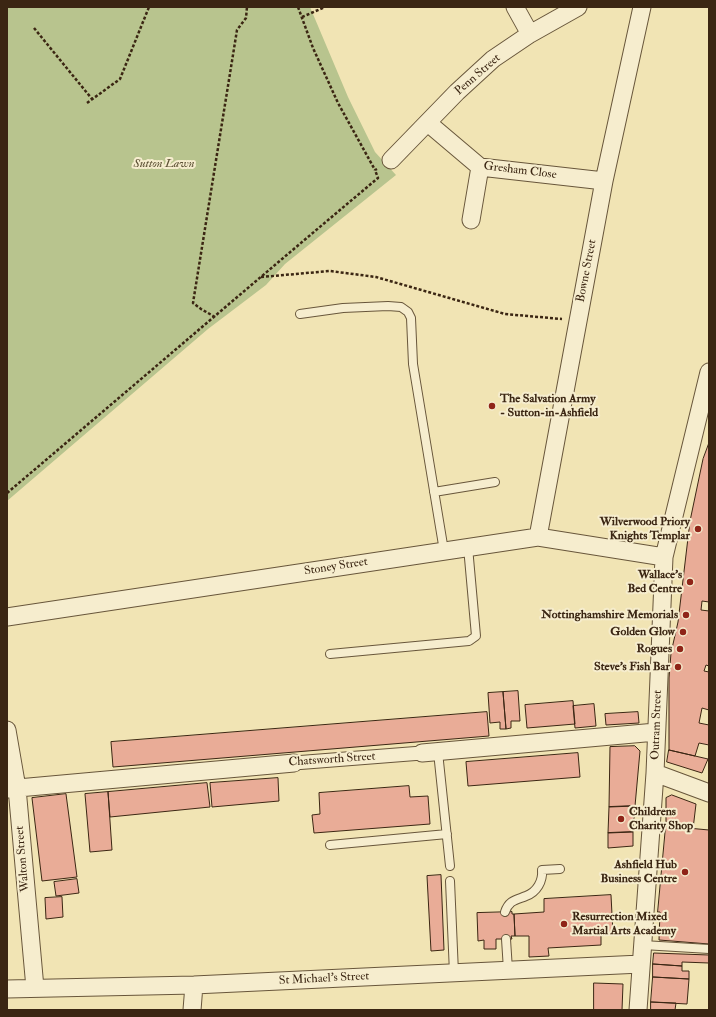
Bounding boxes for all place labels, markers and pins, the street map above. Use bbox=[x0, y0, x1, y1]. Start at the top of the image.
place label: The Salvation Army - Sutton-in-Ashfield bbox=[500, 392, 598, 420]
marker: The Salvation Army - Sutton-in-Ashfield bbox=[487, 401, 497, 411]
place label: Wilverwood Priory Knights Templar bbox=[600, 515, 690, 543]
marker: Wilverwood Priory Knights Templar bbox=[693, 524, 703, 534]
place label: Wallace's Bed Centre bbox=[627, 568, 682, 596]
marker: Wallace's Bed Centre bbox=[685, 577, 695, 587]
place label: Nottinghamshire Memorials bbox=[541, 608, 678, 622]
marker: Nottinghamshire Memorials bbox=[681, 610, 691, 620]
place label: Golden Glow bbox=[610, 625, 675, 639]
marker: Golden Glow bbox=[678, 627, 688, 637]
place label: Rogues bbox=[636, 642, 672, 656]
marker: Rogues bbox=[675, 644, 685, 654]
place label: Steve's Fish Bar bbox=[594, 660, 670, 674]
marker: Steve's Fish Bar bbox=[673, 662, 683, 672]
place label: Childrens Charity Shop bbox=[629, 805, 693, 833]
marker: Childrens Charity Shop bbox=[616, 814, 626, 824]
place label: Ashfield Hub Business Centre bbox=[600, 858, 677, 886]
marker: Ashfield Hub Business Centre bbox=[680, 867, 690, 877]
place label: Resurrection Mixed Martial Arts Academy bbox=[572, 910, 676, 938]
marker: Resurrection Mixed Martial Arts Academy bbox=[559, 919, 569, 929]

